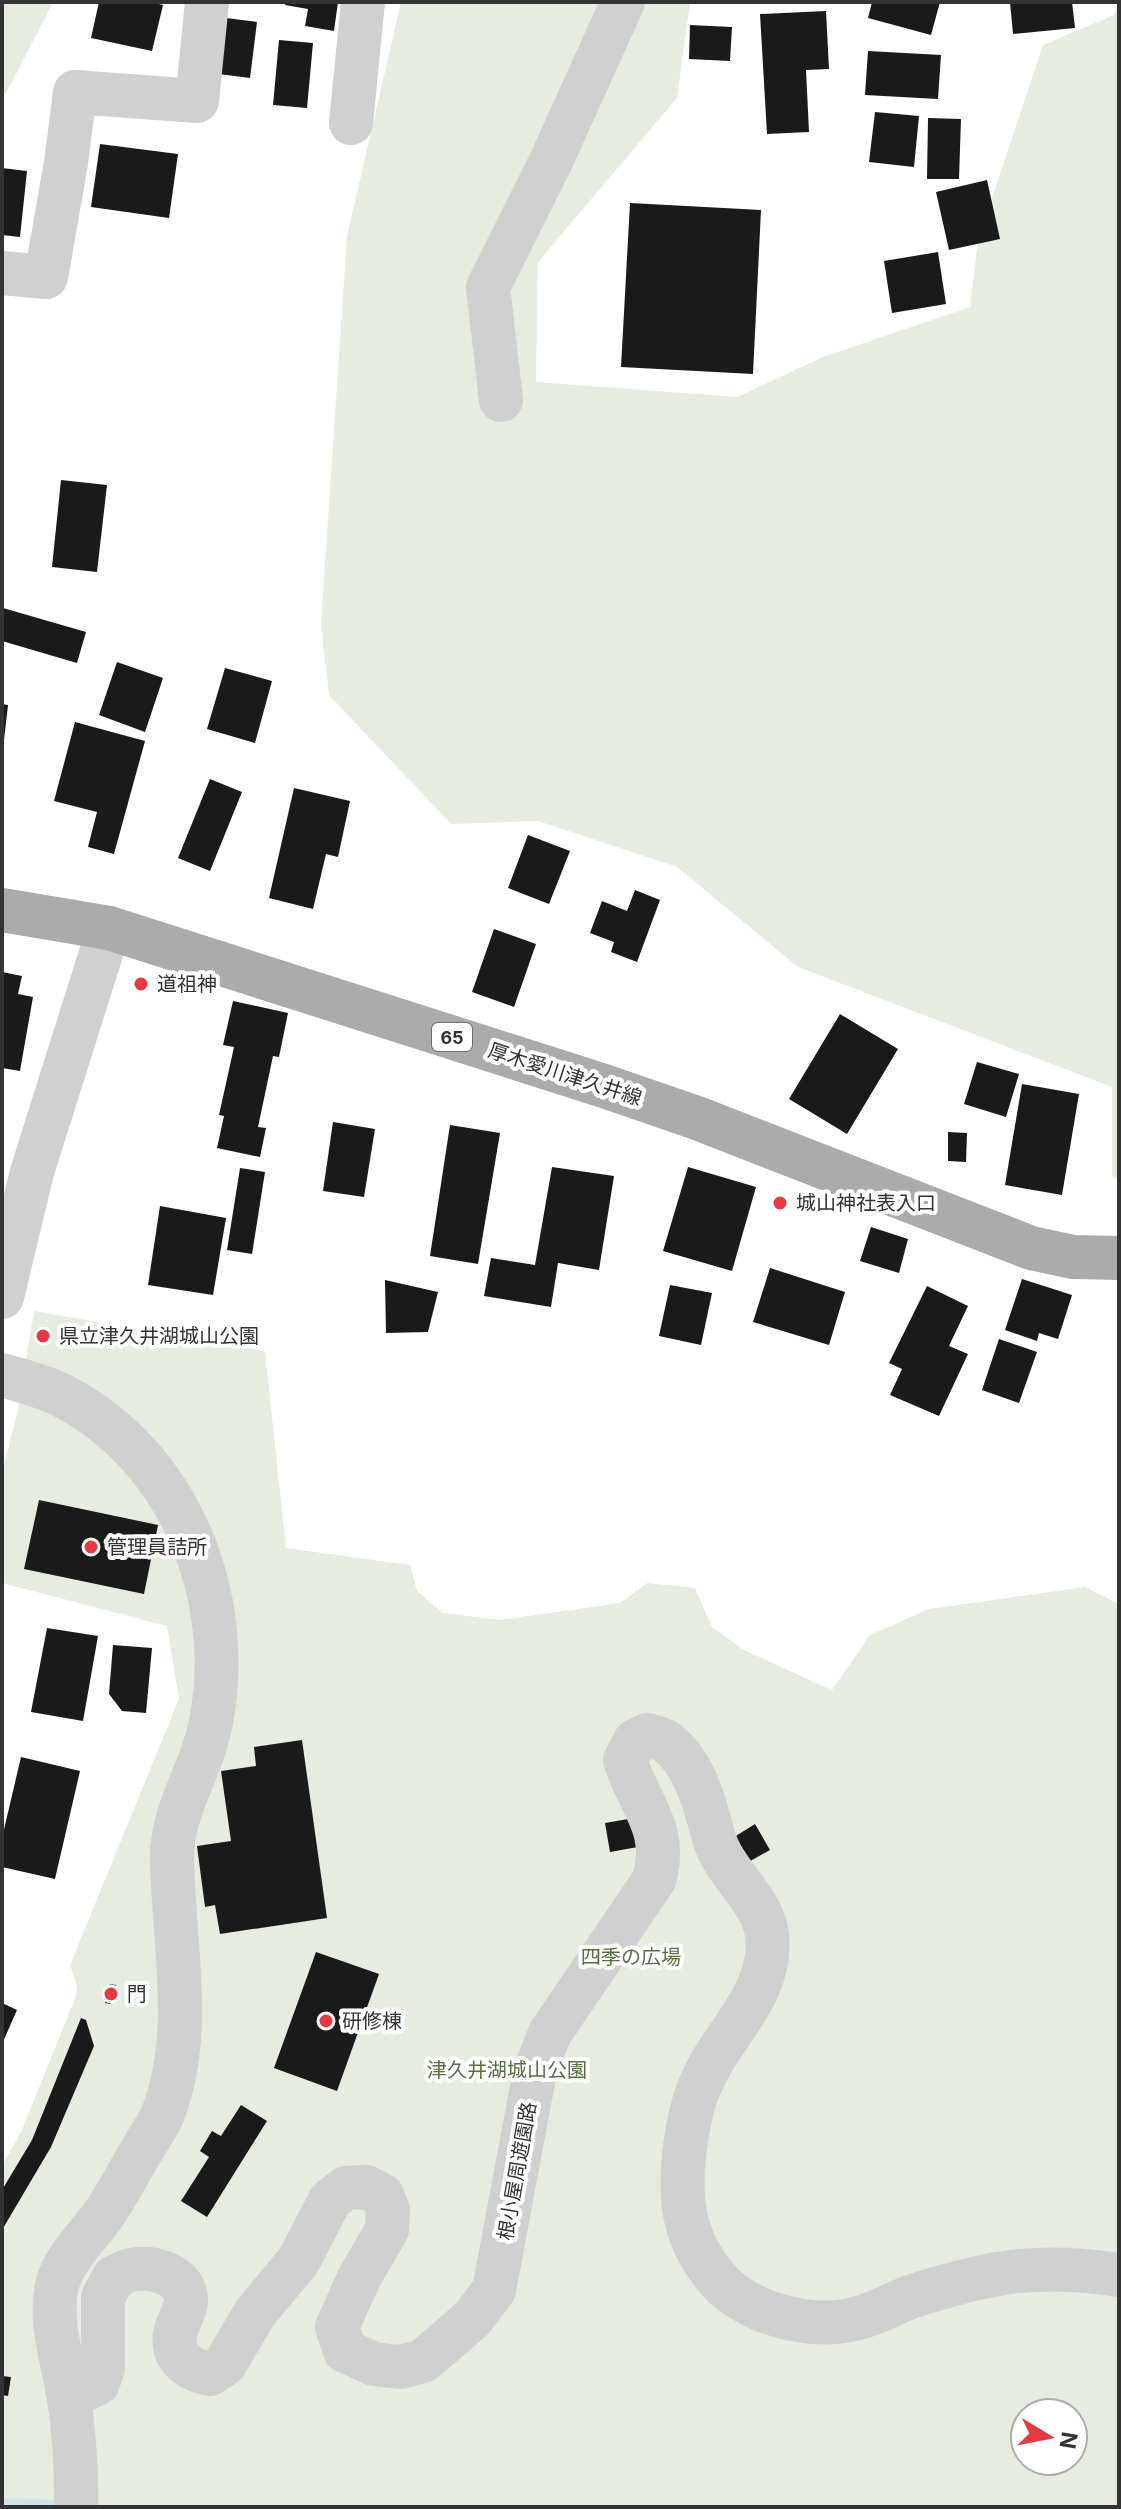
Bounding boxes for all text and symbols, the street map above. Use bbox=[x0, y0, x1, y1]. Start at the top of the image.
place label: 道祖神 bbox=[157, 972, 217, 996]
marker: 道祖神 bbox=[132, 975, 150, 993]
road number: 65 bbox=[432, 1023, 472, 1051]
street label: 厚木愛川津久井線 bbox=[485, 1038, 645, 1110]
place label: 城山神社表入口 bbox=[796, 1191, 936, 1215]
marker: 城山神社表入口 bbox=[771, 1194, 789, 1212]
place label: 県立津久井湖城山公園 bbox=[59, 1324, 259, 1348]
marker: 県立津久井湖城山公園 bbox=[34, 1327, 52, 1345]
place label: 管理員詰所 bbox=[107, 1535, 207, 1559]
marker: 管理員詰所 bbox=[82, 1538, 100, 1556]
park label: 四季の広場 bbox=[581, 1945, 681, 1969]
place label: 門 bbox=[127, 1982, 147, 2006]
marker: 門 bbox=[102, 1985, 120, 2003]
place label: 研修棟 bbox=[342, 2009, 402, 2033]
marker: 研修棟 bbox=[317, 2012, 335, 2030]
park label: 津久井湖城山公園 bbox=[427, 2058, 587, 2082]
street label: 根小屋周遊園路 bbox=[493, 2100, 541, 2242]
north arrow bbox=[1009, 2397, 1089, 2477]
text: N bbox=[1054, 2430, 1083, 2451]

